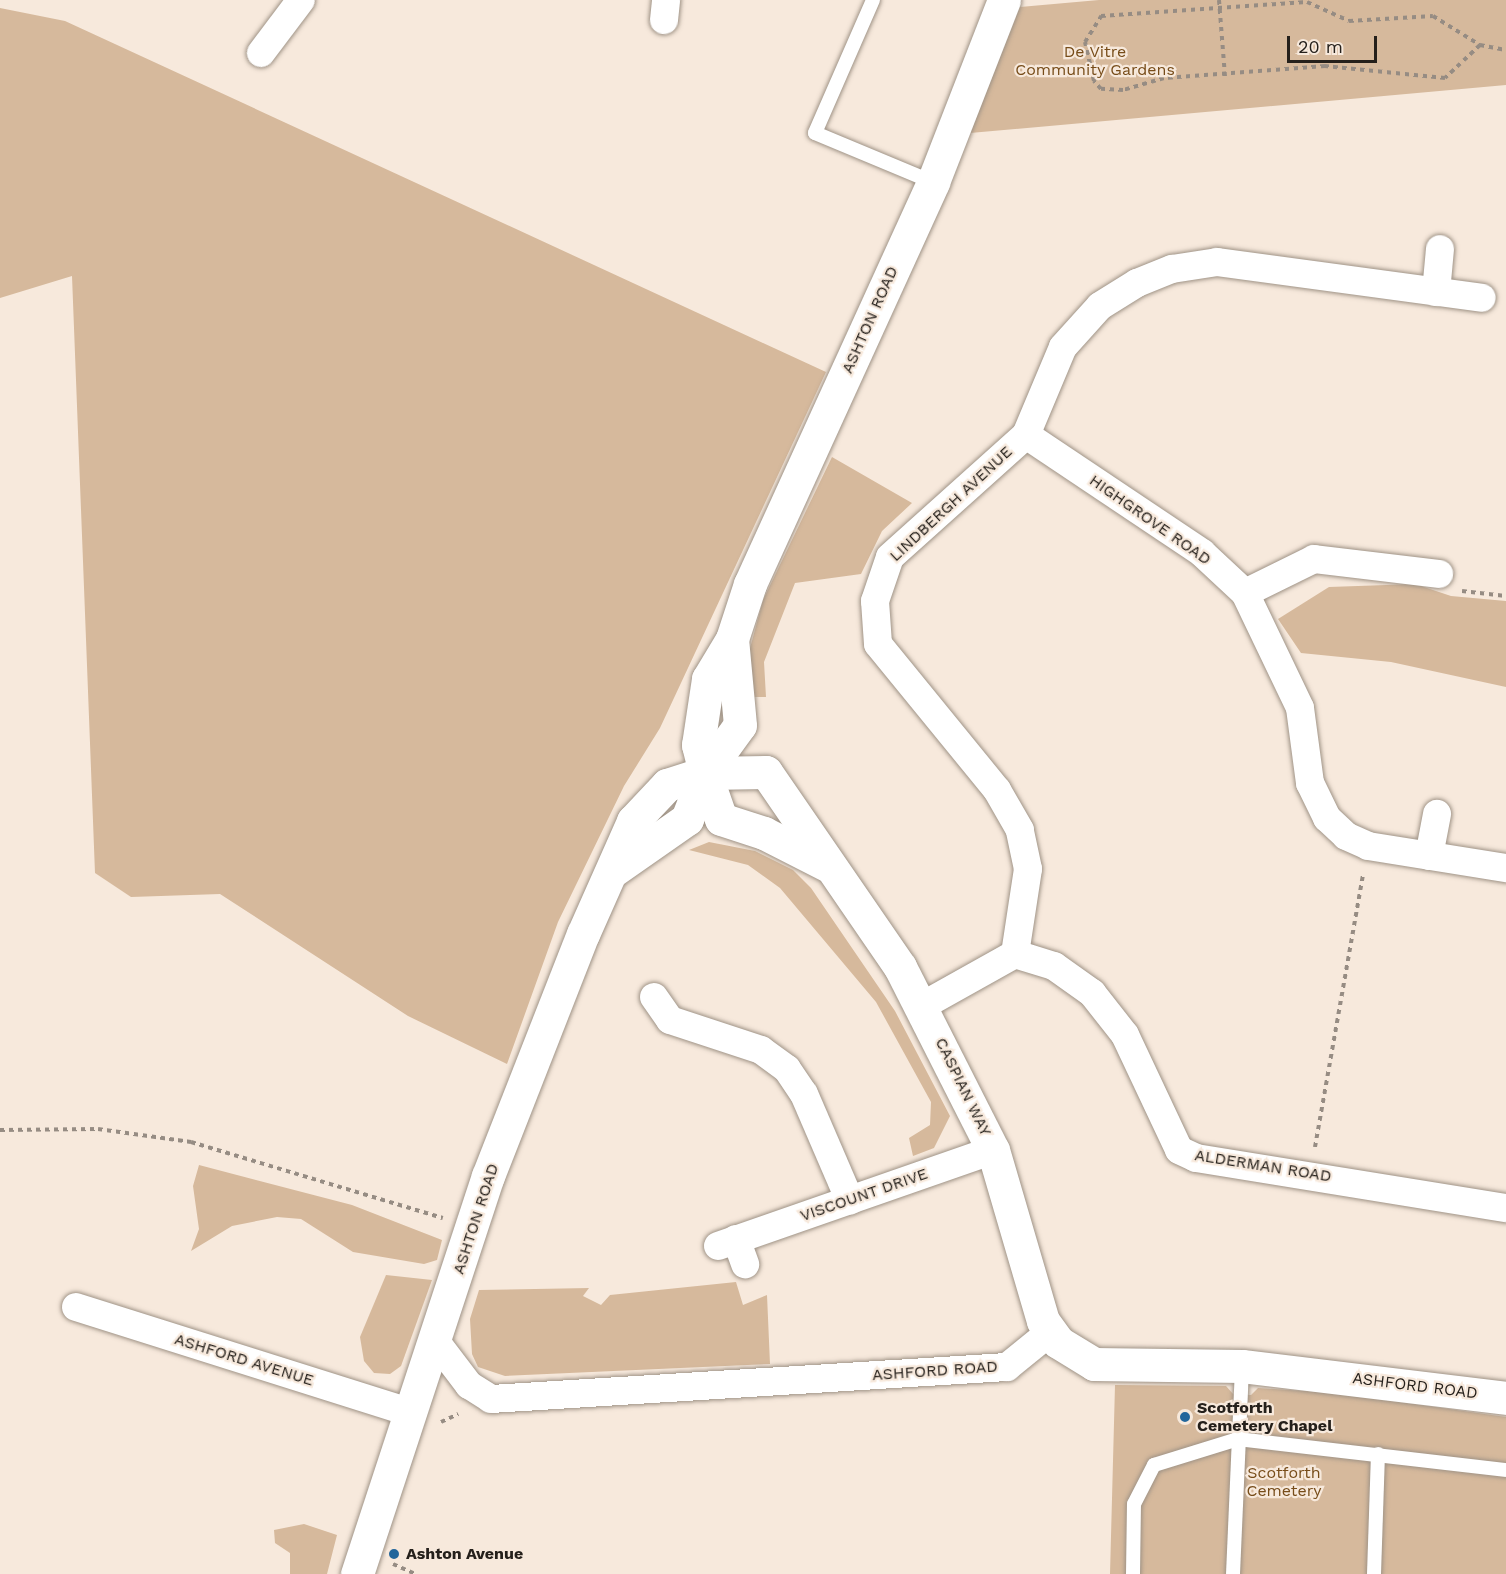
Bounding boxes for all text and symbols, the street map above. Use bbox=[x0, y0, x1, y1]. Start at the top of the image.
scale bar bbox=[1290, 24, 1380, 62]
text: 20 m bbox=[1298, 36, 1343, 57]
park label: De Vitre Community Gardens bbox=[1015, 42, 1175, 80]
street label: ASHTON ROAD bbox=[838, 263, 902, 377]
street label: LINDBERGH AVENUE bbox=[886, 442, 1016, 566]
street label: HIGHGROVE ROAD bbox=[1086, 471, 1214, 569]
street label: CASPIAN WAY bbox=[931, 1035, 995, 1139]
street label: ALDERMAN ROAD bbox=[1193, 1146, 1333, 1186]
street label: ASHTON ROAD bbox=[449, 1161, 503, 1277]
street label: VISCOUNT DRIVE bbox=[798, 1164, 930, 1226]
street label: ASHFORD AVENUE bbox=[172, 1330, 316, 1390]
street label: ASHFORD ROAD bbox=[872, 1357, 998, 1385]
street label: ASHFORD ROAD bbox=[1351, 1369, 1479, 1403]
place label: Scotforth Cemetery Chapel bbox=[1197, 1398, 1333, 1436]
marker: Scotforth Cemetery Chapel bbox=[1178, 1410, 1192, 1424]
park label: Scotforth Cemetery bbox=[1246, 1463, 1322, 1501]
place label: Ashton Avenue bbox=[406, 1544, 524, 1564]
marker: Ashton Avenue bbox=[387, 1547, 401, 1561]

